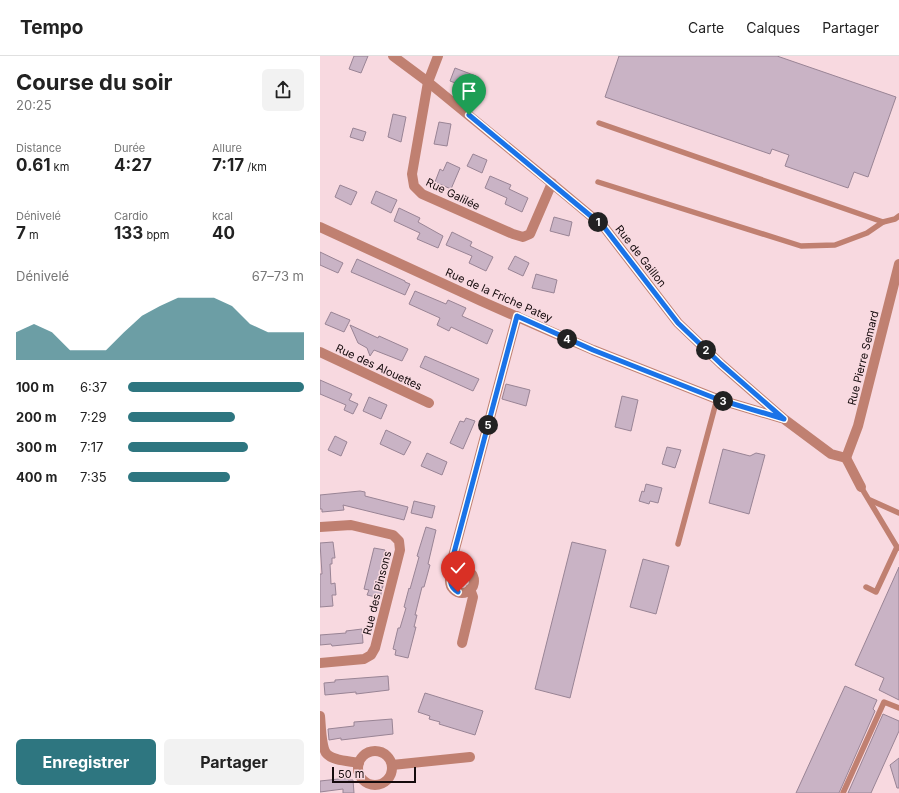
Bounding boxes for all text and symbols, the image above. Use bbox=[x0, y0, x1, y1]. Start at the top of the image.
text: Tempo bbox=[20, 16, 84, 39]
text: Carte bbox=[688, 19, 724, 36]
text: Calques bbox=[746, 19, 800, 36]
text: Partager bbox=[822, 19, 879, 36]
text: Course du soir bbox=[16, 69, 173, 95]
button: share bbox=[262, 69, 304, 111]
pin bbox=[452, 74, 486, 115]
icon: arrive bbox=[458, 80, 480, 102]
text: 20:25 bbox=[16, 97, 52, 113]
text: Distance bbox=[16, 141, 61, 155]
text: Durée bbox=[114, 141, 145, 155]
text: Allure bbox=[212, 141, 242, 155]
text: 0.61 bbox=[16, 155, 51, 175]
text: 4:27 bbox=[114, 155, 152, 175]
text: 7:17 bbox=[212, 155, 244, 175]
text: km bbox=[51, 160, 69, 174]
text: /km bbox=[244, 160, 267, 174]
street label: Rue Galilée bbox=[424, 175, 482, 213]
text: Dénivelé bbox=[16, 209, 61, 223]
text: Cardio bbox=[114, 209, 148, 223]
text: kcal bbox=[212, 209, 233, 223]
pin: 1 bbox=[588, 212, 608, 232]
text: 1 bbox=[596, 215, 600, 229]
street label: Rue de Gaillon bbox=[612, 222, 670, 290]
text: 7 bbox=[16, 223, 26, 243]
text: 133 bbox=[114, 223, 143, 243]
text: 40 bbox=[212, 223, 235, 243]
text: m bbox=[26, 228, 39, 242]
text: bpm bbox=[143, 228, 169, 242]
street label: Rue de la Friche Patey bbox=[443, 265, 555, 325]
text: Dénivelé bbox=[16, 268, 69, 284]
text: 67–73 m bbox=[252, 268, 304, 284]
street label: Rue Pierre Semard bbox=[844, 309, 882, 407]
pin: 4 bbox=[557, 329, 577, 349]
text: 4 bbox=[563, 332, 571, 346]
pin: 2 bbox=[696, 340, 716, 360]
street label: Rue des Alouettes bbox=[333, 341, 425, 393]
text: 2 bbox=[703, 343, 709, 357]
text: 100 m bbox=[16, 379, 54, 395]
text: 6:37 bbox=[80, 379, 107, 395]
pin: 3 bbox=[713, 391, 733, 411]
text: 3 bbox=[719, 394, 727, 408]
text: 200 m bbox=[16, 409, 57, 425]
text: 7:29 bbox=[80, 409, 107, 425]
pin: 5 bbox=[478, 415, 498, 435]
text: 5 bbox=[484, 418, 492, 432]
text: 300 m bbox=[16, 439, 57, 455]
text: 7:17 bbox=[80, 439, 103, 455]
text: 400 m bbox=[16, 469, 57, 485]
text: 7:35 bbox=[80, 469, 107, 485]
street label: Rue des Pinsons bbox=[360, 549, 394, 636]
pin bbox=[441, 551, 475, 592]
icon: check bbox=[447, 557, 469, 579]
button: Enregistrer bbox=[16, 739, 156, 785]
button: Partager bbox=[164, 739, 304, 785]
scale bar bbox=[332, 765, 416, 784]
text: 50 m bbox=[338, 767, 364, 781]

